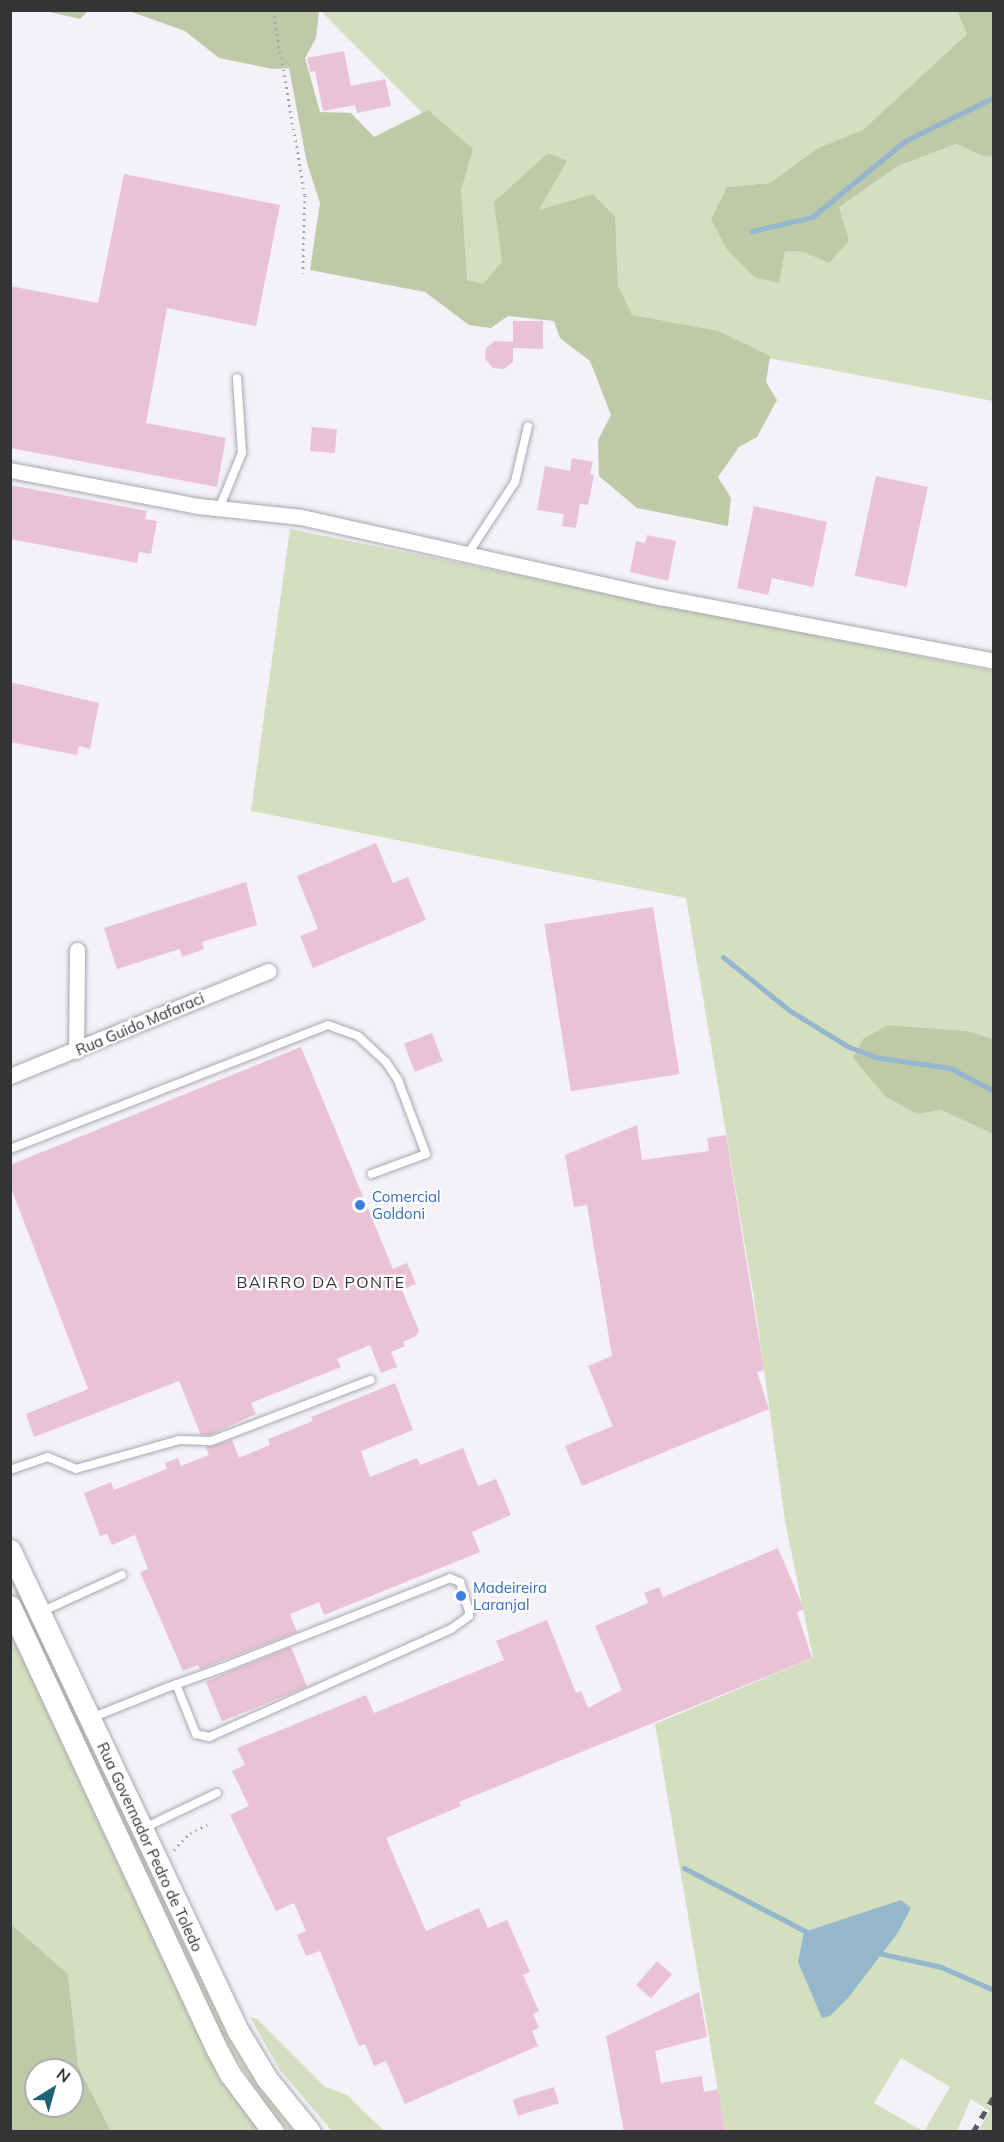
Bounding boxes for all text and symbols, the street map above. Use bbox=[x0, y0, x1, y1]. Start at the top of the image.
street label: Rua Guido Mafaraci bbox=[73, 989, 207, 1059]
place label: Comercial Goldoni bbox=[372, 1187, 441, 1222]
marker: Comercial Goldoni bbox=[353, 1198, 367, 1212]
district label: BAIRRO DA PONTE bbox=[236, 1272, 406, 1292]
place label: Madeireira Laranjal bbox=[473, 1578, 547, 1613]
marker: Madeireira Laranjal bbox=[454, 1589, 468, 1603]
street label: Rua Governador Pedro de Toledo bbox=[93, 1740, 207, 1954]
north arrow bbox=[24, 2058, 84, 2118]
text: N bbox=[53, 2064, 74, 2087]

